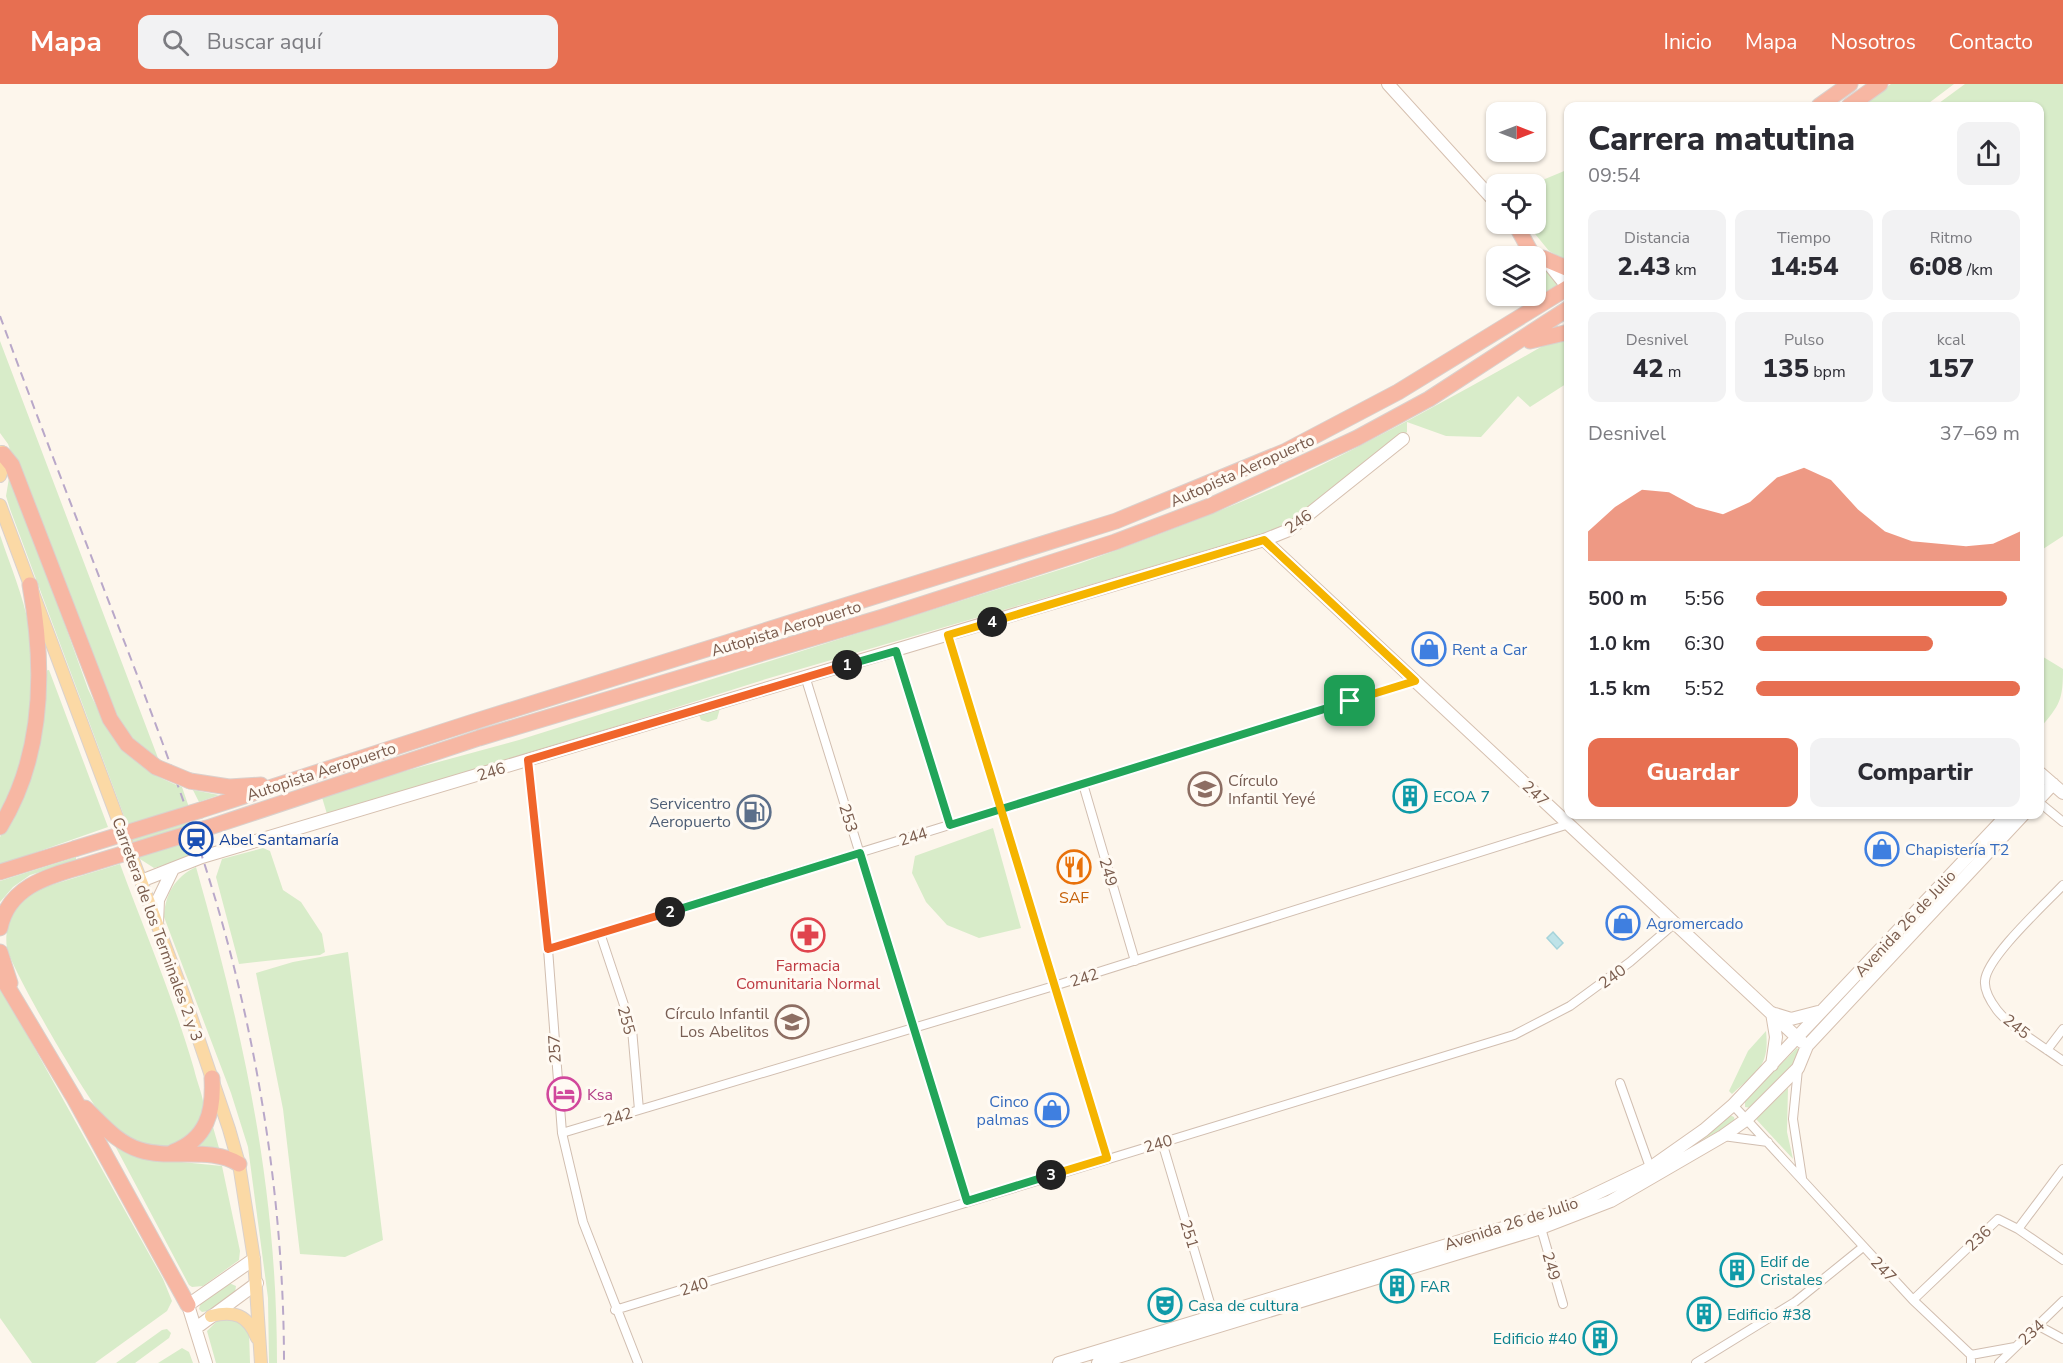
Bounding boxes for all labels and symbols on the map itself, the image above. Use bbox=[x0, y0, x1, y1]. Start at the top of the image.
north arrow bbox=[1486, 102, 1546, 162]
street label: Autopista Aeropuerto bbox=[1167, 429, 1318, 513]
street label: 246 bbox=[1280, 505, 1317, 539]
street label: Autopista Aeropuerto bbox=[709, 596, 864, 662]
pin: 4 bbox=[977, 607, 1007, 637]
shop icon: Rent a Car bbox=[1411, 631, 1447, 667]
place label: Rent a Car bbox=[1452, 639, 1527, 661]
pin: 1 bbox=[832, 650, 862, 680]
pin bbox=[1324, 675, 1375, 726]
street label: Autopista Aeropuerto bbox=[244, 737, 399, 807]
street label: 246 bbox=[474, 757, 508, 787]
place label: Círculo Infantil Yeyé bbox=[1228, 770, 1315, 810]
school or university icon: Círculo Infantil Yeyé bbox=[1187, 771, 1223, 807]
street label: 247 bbox=[1517, 776, 1553, 812]
building icon: ECOA 7 bbox=[1392, 778, 1428, 814]
place label: ECOA 7 bbox=[1433, 786, 1490, 808]
place label: Servicentro Aeropuerto bbox=[649, 793, 731, 833]
fuel station icon: Servicentro Aeropuerto bbox=[736, 794, 772, 830]
street label: 253 bbox=[833, 801, 863, 835]
street label: Carretera de los Terminales 2 y 3 bbox=[106, 814, 208, 1044]
station icon: Abel Santamaría bbox=[178, 821, 214, 857]
street label: 244 bbox=[896, 822, 931, 852]
place label: Abel Santamaría bbox=[219, 829, 339, 851]
shop icon: Chapistería T2 bbox=[1864, 831, 1900, 867]
place label: Chapistería T2 bbox=[1905, 839, 2009, 861]
restaurant icon: SAF bbox=[1056, 849, 1092, 885]
street label: 249 bbox=[1093, 855, 1123, 889]
street label: Avenida 26 de Julio bbox=[1850, 865, 1961, 982]
place label: SAF bbox=[1059, 887, 1089, 909]
pin: 2 bbox=[655, 897, 685, 927]
shop icon: Agromercado bbox=[1605, 905, 1641, 941]
place label: Agromercado bbox=[1646, 913, 1743, 935]
pharmacy icon: Farmacia Comunitaria Normal bbox=[790, 917, 826, 953]
place label: Farmacia Comunitaria Normal bbox=[736, 955, 880, 995]
street label: 240 bbox=[1594, 959, 1631, 994]
street label: 242 bbox=[1067, 963, 1101, 993]
street label: 255 bbox=[612, 1003, 640, 1037]
place label: Círculo Infantil Los Abelitos bbox=[665, 1003, 769, 1043]
school or university icon: Círculo Infantil Los Abelitos bbox=[774, 1004, 810, 1040]
street label: 245 bbox=[1998, 1009, 2035, 1044]
street label: 257 bbox=[543, 1034, 567, 1064]
hotel icon: Ksa bbox=[546, 1076, 582, 1112]
place label: Ksa bbox=[587, 1084, 613, 1106]
place label: Cinco palmas bbox=[977, 1091, 1029, 1131]
shop icon: Cinco palmas bbox=[1034, 1092, 1070, 1128]
street label: 242 bbox=[601, 1102, 635, 1132]
street label: 240 bbox=[1141, 1129, 1175, 1159]
pin: 3 bbox=[1036, 1160, 1066, 1190]
street label: Avenida 26 de Julio bbox=[1442, 1192, 1581, 1256]
street label: 251 bbox=[1174, 1217, 1204, 1251]
street label: 236 bbox=[1961, 1221, 1997, 1257]
street label: 249 bbox=[1536, 1249, 1566, 1283]
place label: Edif de Cristales bbox=[1760, 1251, 1823, 1291]
building icon: Edif de Cristales bbox=[1719, 1252, 1755, 1288]
street label: 247 bbox=[1865, 1252, 1901, 1288]
building icon: FAR bbox=[1379, 1268, 1415, 1304]
street label: 240 bbox=[677, 1272, 711, 1302]
place label: FAR bbox=[1420, 1276, 1451, 1298]
theatre icon: Casa de cultura bbox=[1147, 1287, 1183, 1323]
place label: Casa de cultura bbox=[1188, 1295, 1299, 1317]
building icon: Edificio #38 bbox=[1686, 1296, 1722, 1332]
place label: Edificio #38 bbox=[1727, 1304, 1811, 1326]
street label: 234 bbox=[2014, 1315, 2050, 1351]
building icon: Edificio #40 bbox=[1582, 1320, 1618, 1356]
place label: Edificio #40 bbox=[1493, 1328, 1577, 1350]

